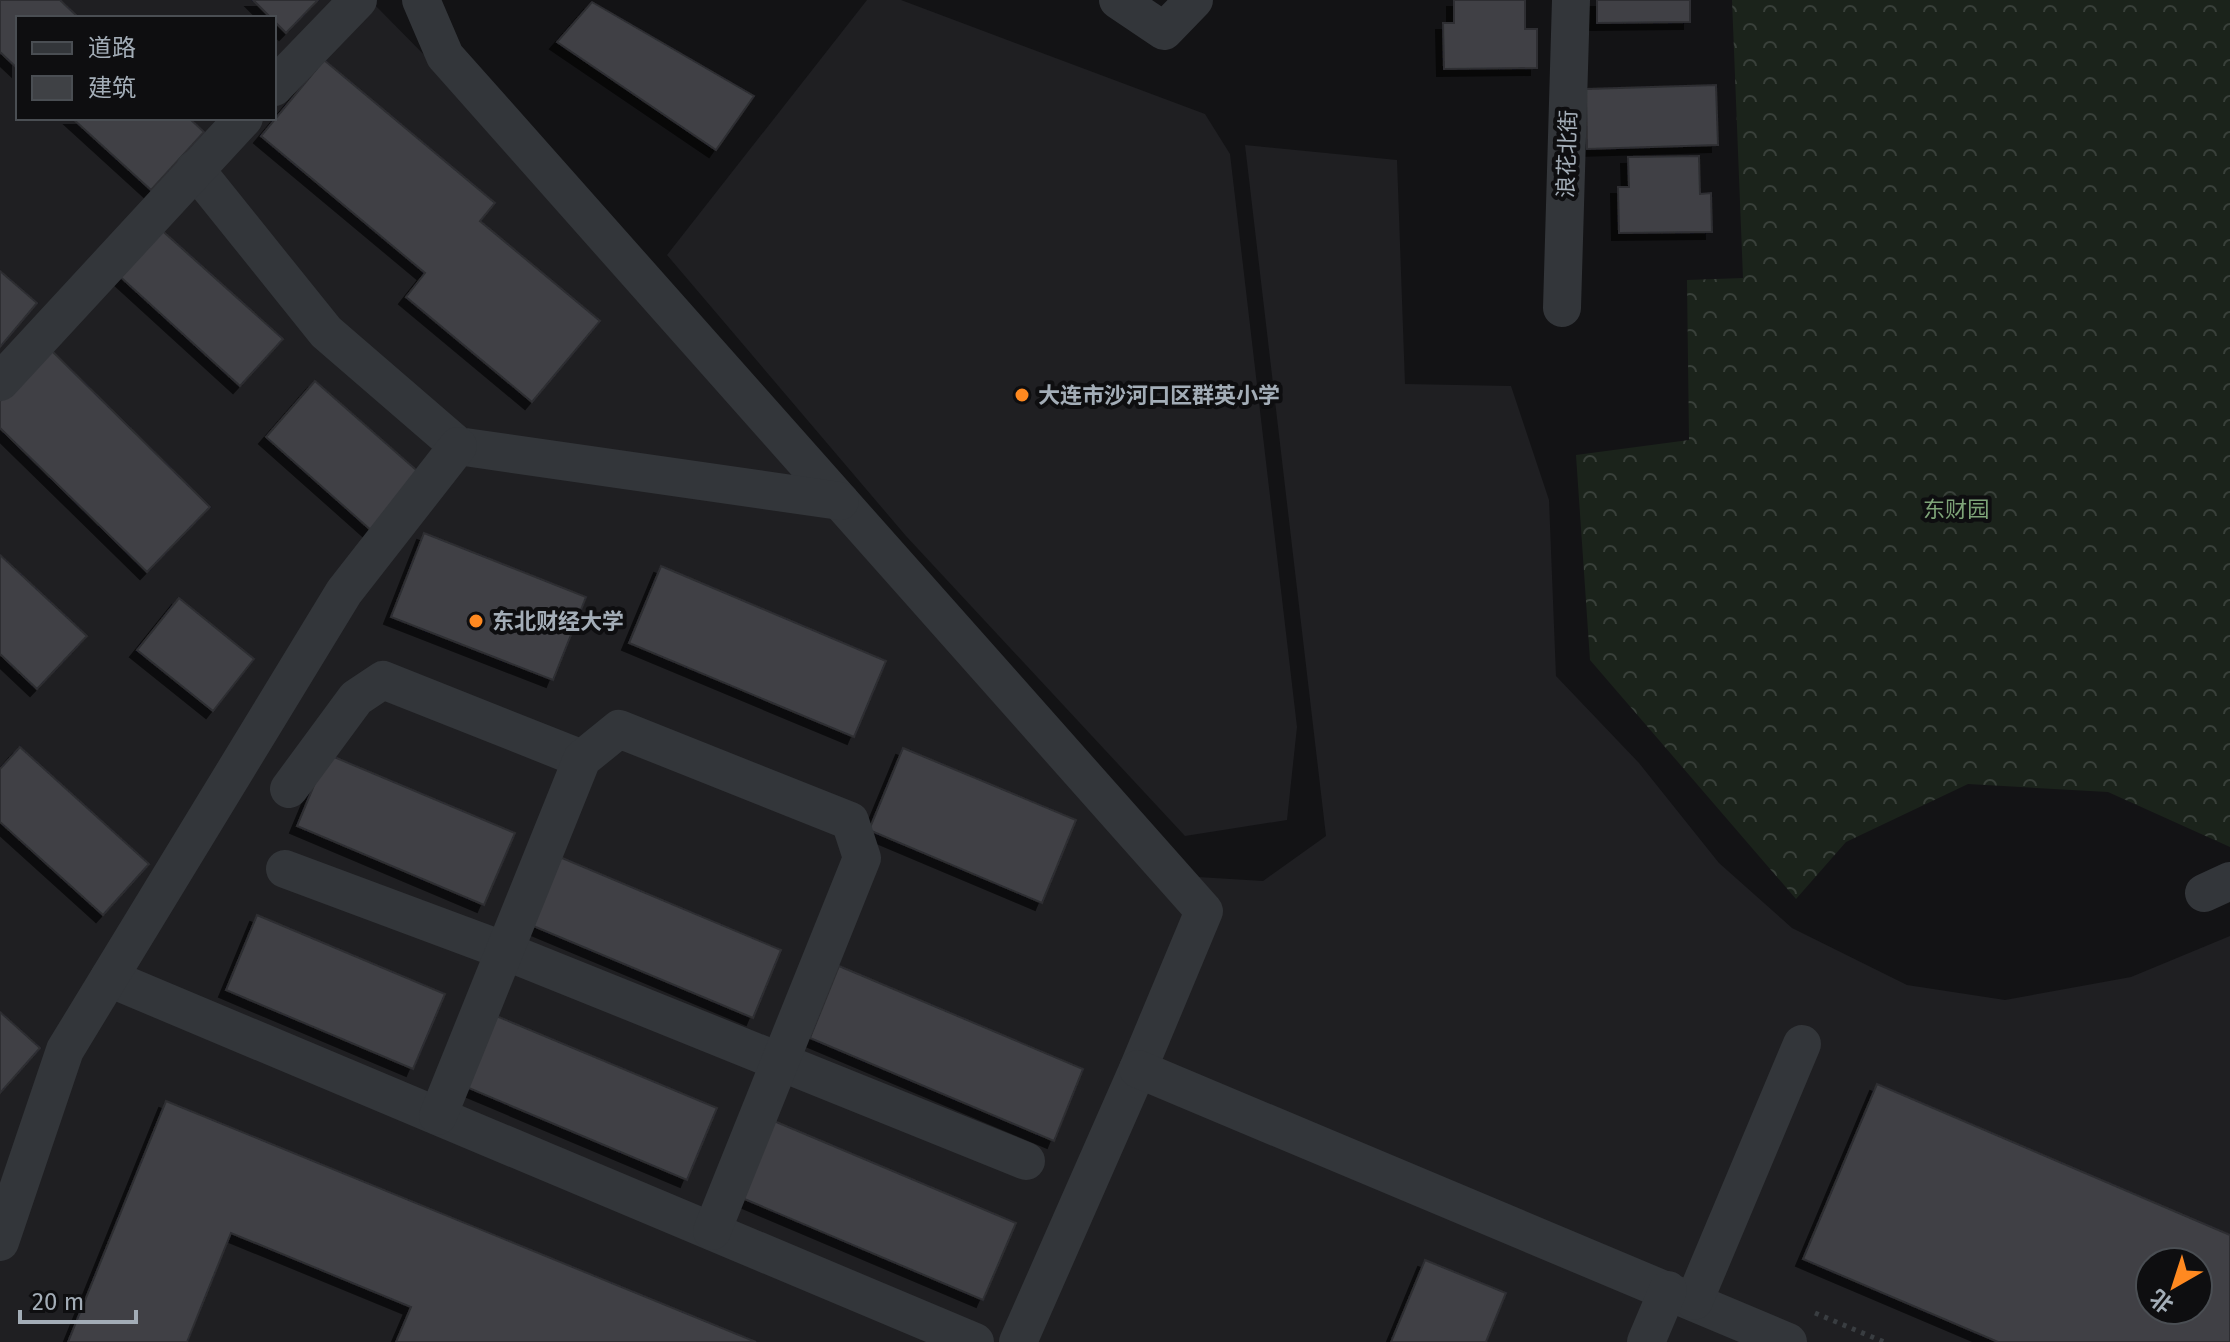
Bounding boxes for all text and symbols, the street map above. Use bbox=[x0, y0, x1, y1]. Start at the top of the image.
legend bbox=[16, 16, 276, 120]
text: 道路 bbox=[88, 34, 136, 62]
text: 建筑 bbox=[88, 74, 136, 102]
street label: 浪花北街 bbox=[1552, 110, 1582, 198]
place label: 大连市沙河口区群英小学 bbox=[1038, 382, 1280, 409]
marker: 大连市沙河口区群英小学 bbox=[1013, 386, 1031, 404]
park label: 东财园 bbox=[1923, 496, 1989, 523]
place label: 东北财经大学 bbox=[492, 608, 624, 635]
marker: 东北财经大学 bbox=[467, 612, 485, 630]
north arrow bbox=[2134, 1246, 2214, 1326]
scale bar bbox=[20, 1274, 136, 1324]
text: 北 bbox=[2145, 1284, 2179, 1319]
text: 20 m bbox=[32, 1288, 84, 1316]

